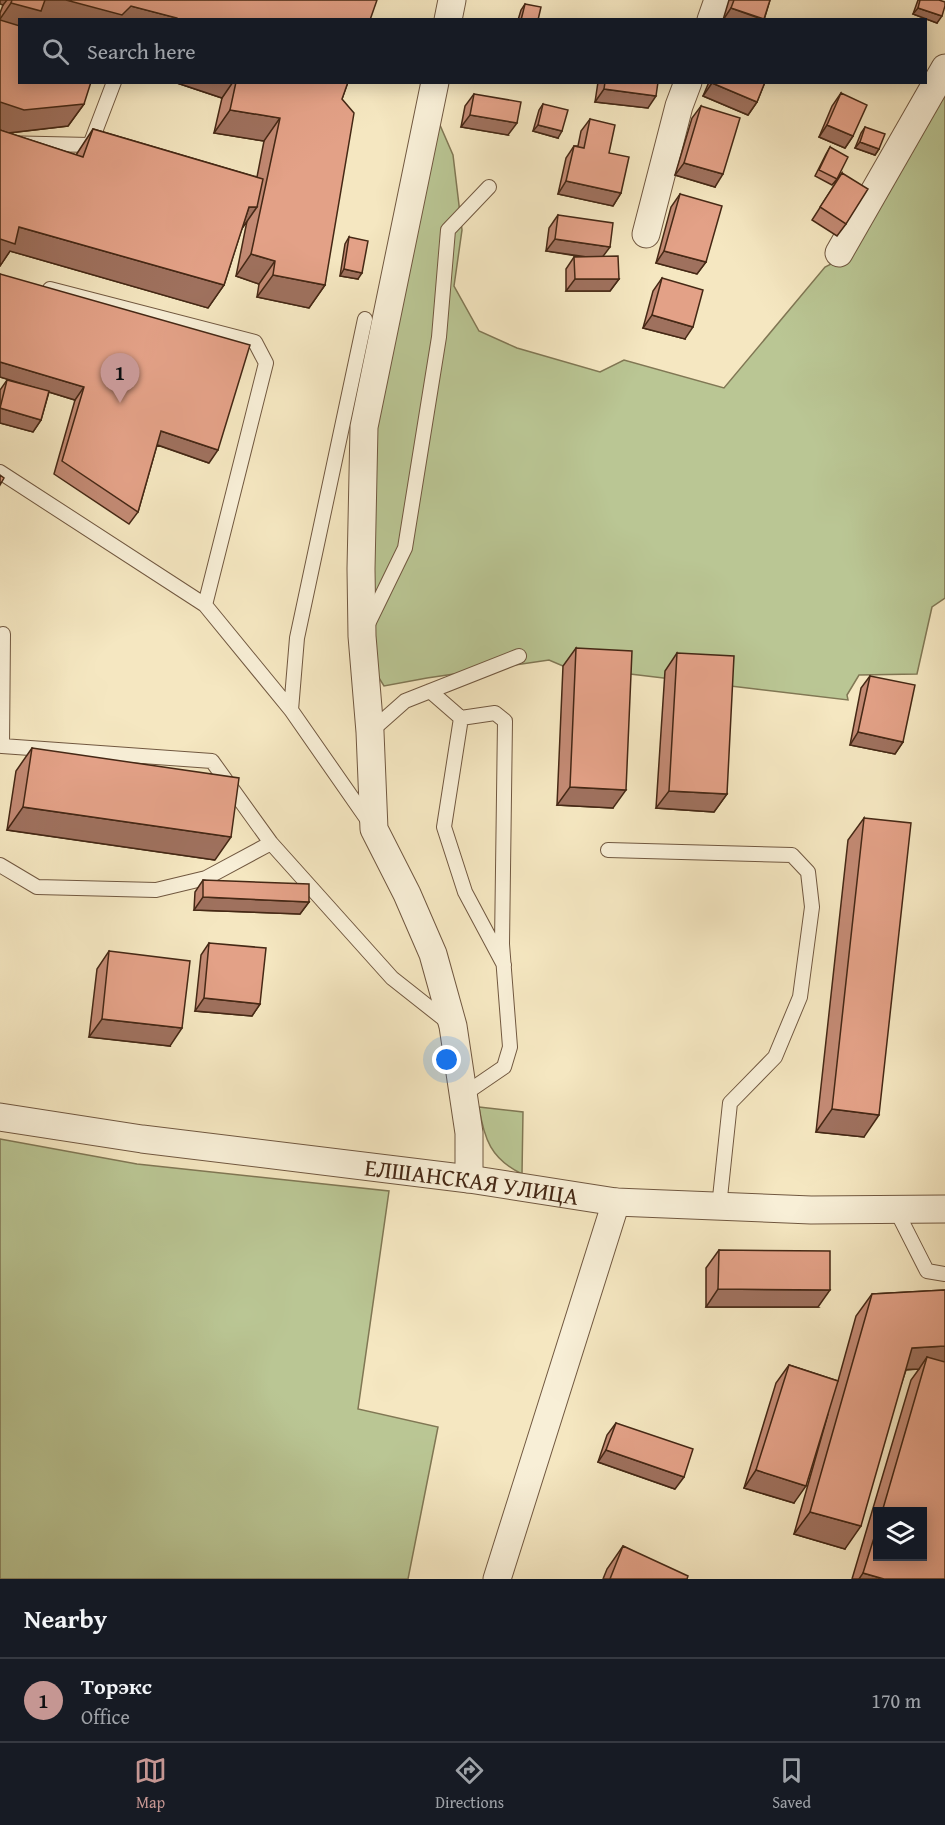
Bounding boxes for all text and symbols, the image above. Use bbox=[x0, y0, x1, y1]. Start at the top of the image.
search box bbox=[18, 18, 927, 84]
icon: search bbox=[39, 35, 72, 68]
text: Search here bbox=[87, 35, 196, 67]
pin: 1 bbox=[100, 354, 140, 403]
your location bbox=[432, 1045, 461, 1074]
street label: ЕЛШАНСКАЯ УЛИЦА bbox=[363, 1149, 582, 1213]
map controls bbox=[873, 1507, 927, 1561]
button: layers bbox=[873, 1507, 927, 1561]
text: Nearby bbox=[24, 1599, 107, 1638]
text: Торэкс bbox=[81, 1670, 152, 1702]
text: 1 bbox=[38, 1686, 49, 1715]
text: 170 m bbox=[871, 1686, 921, 1715]
text: Office bbox=[81, 1702, 130, 1731]
tab: Map bbox=[134, 1754, 167, 1814]
tab: Directions bbox=[435, 1754, 504, 1814]
tab: Saved bbox=[772, 1754, 811, 1814]

